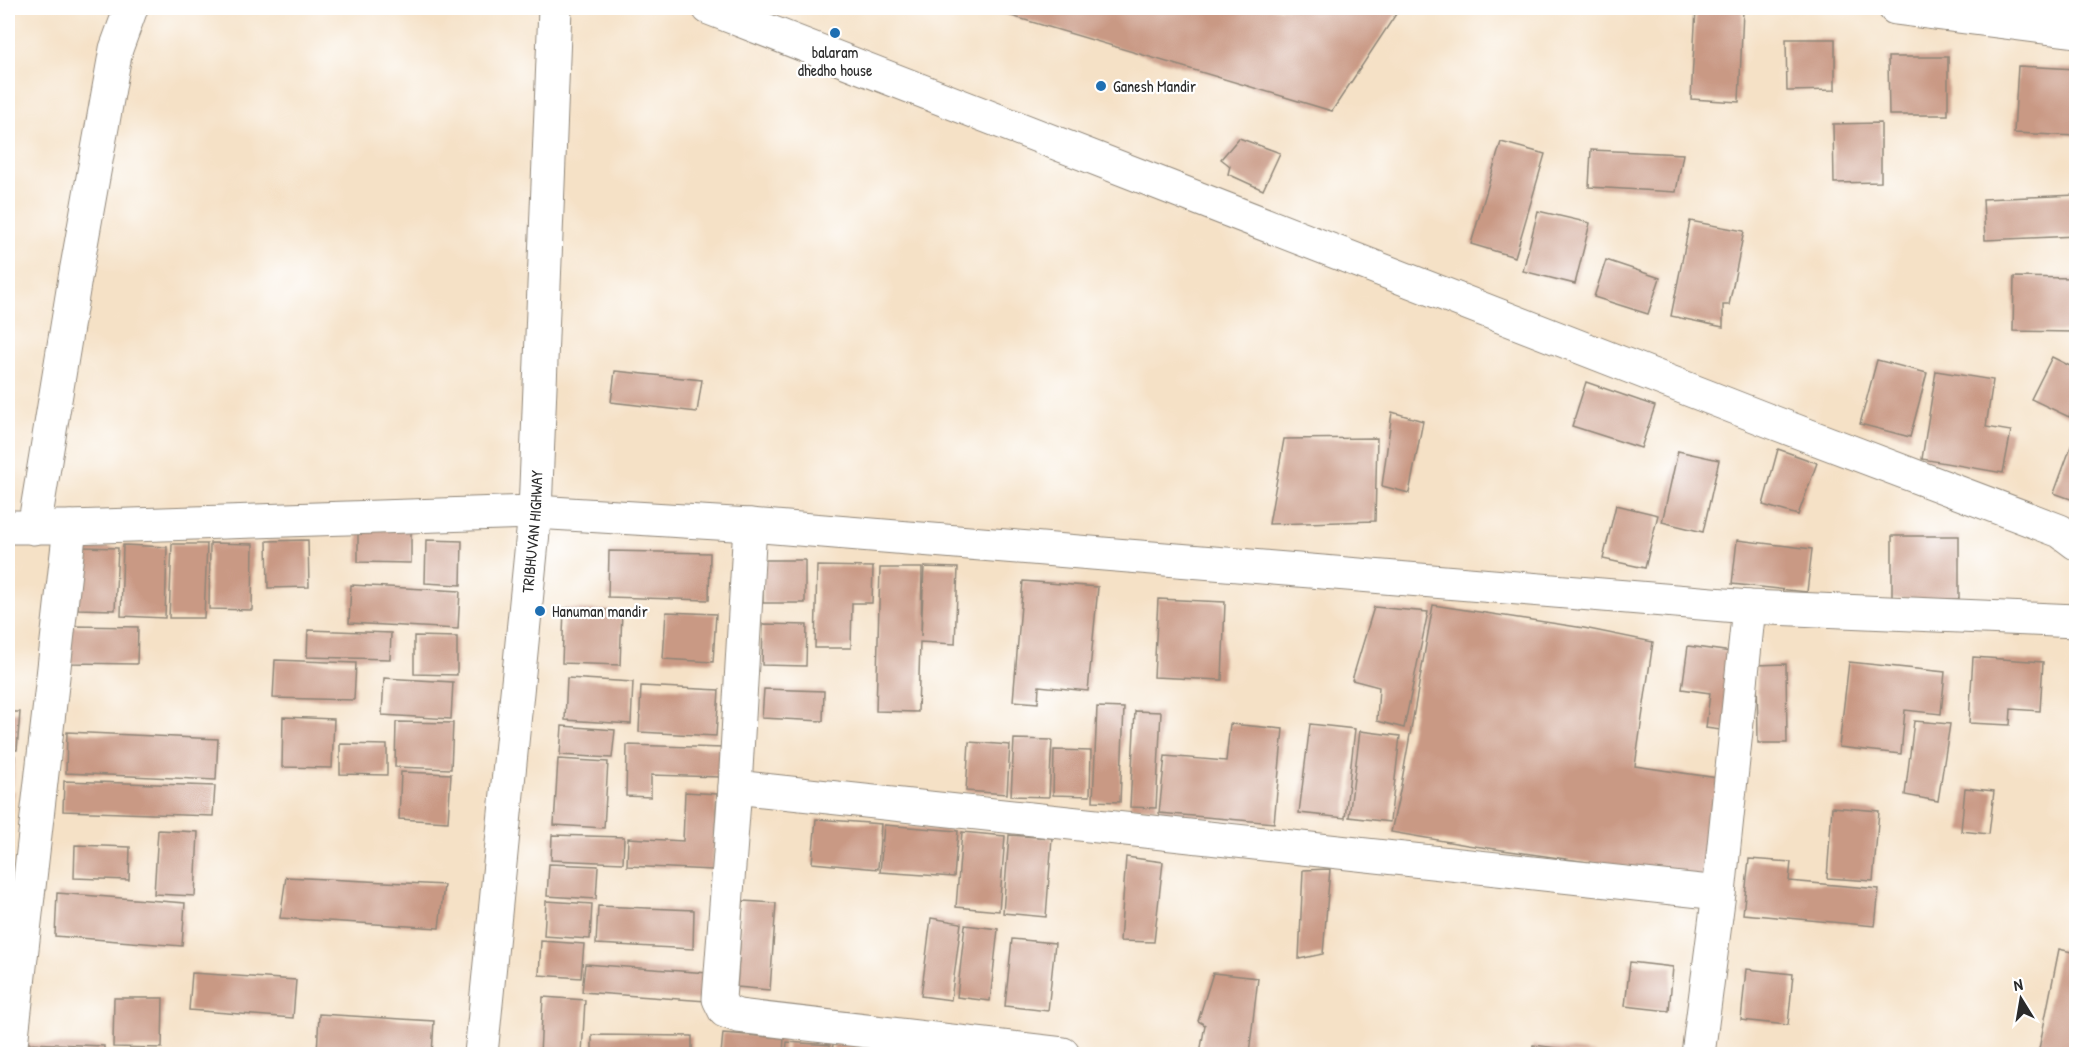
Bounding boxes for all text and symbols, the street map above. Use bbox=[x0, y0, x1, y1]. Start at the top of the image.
marker: balaram dhedho house bbox=[828, 26, 842, 40]
place label: balaram dhedho house bbox=[798, 41, 873, 81]
place label: Ganesh Mandir bbox=[1113, 75, 1196, 97]
marker: Ganesh Mandir bbox=[1094, 79, 1108, 93]
street label: TRIBHUVAN HIGHWAY bbox=[516, 470, 548, 594]
place label: Hanuman mandir bbox=[552, 600, 648, 622]
marker: Hanuman mandir bbox=[533, 604, 547, 618]
north arrow bbox=[1991, 969, 2051, 1029]
text: N bbox=[2012, 973, 2025, 996]

